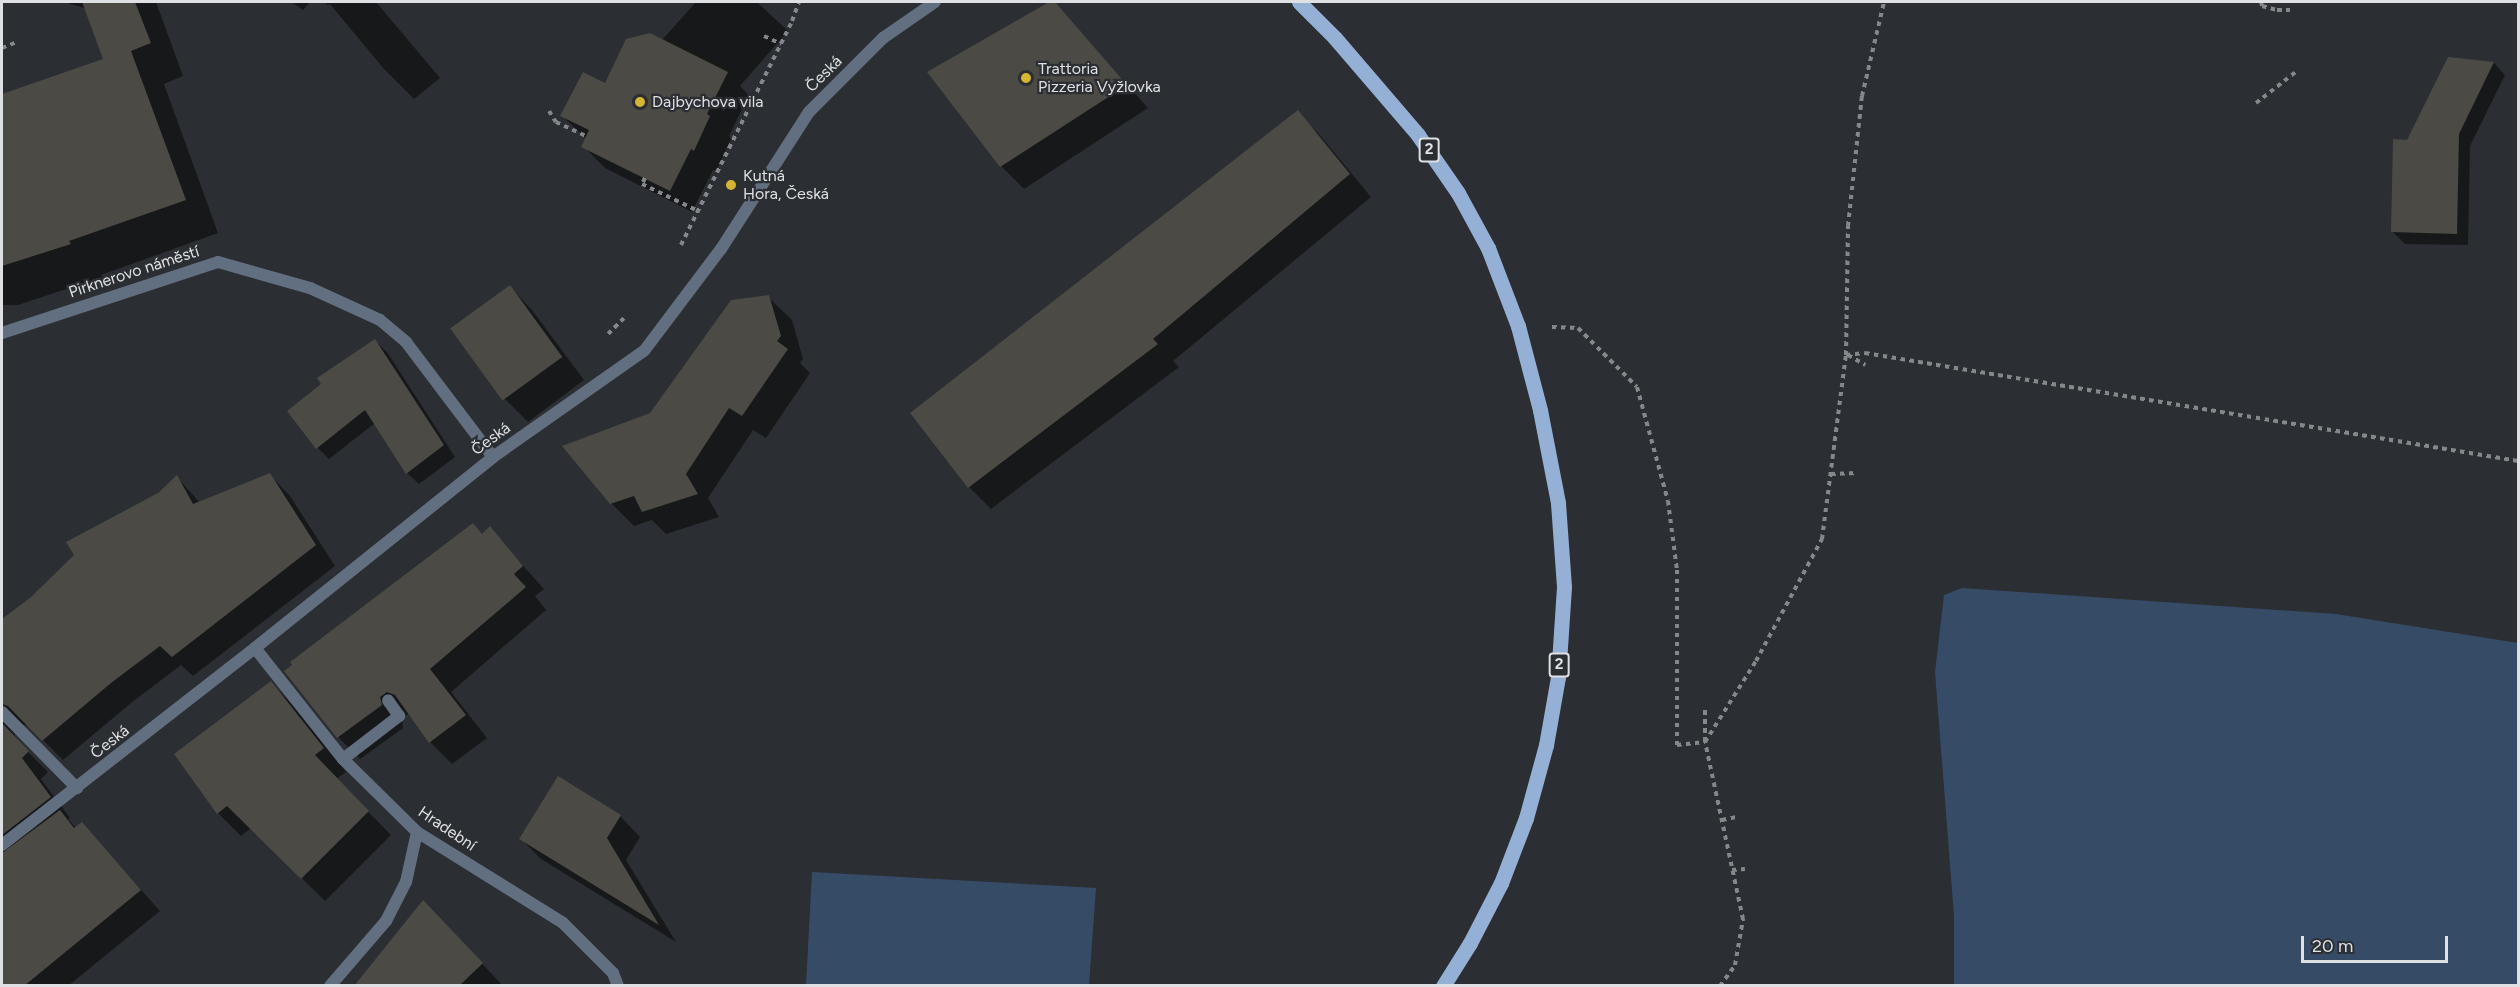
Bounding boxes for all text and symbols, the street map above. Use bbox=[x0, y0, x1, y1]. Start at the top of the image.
street label: Česká bbox=[802, 52, 846, 96]
place label: Trattoria Pizzeria Vyžlovka bbox=[1038, 59, 1161, 97]
marker: Trattoria Pizzeria Vyžlovka bbox=[1019, 71, 1033, 85]
place label: Dajbychova vila bbox=[652, 92, 763, 112]
marker: Dajbychova vila bbox=[633, 95, 647, 109]
road number: 2 bbox=[1418, 138, 1440, 162]
place label: Kutná Hora, Česká bbox=[743, 166, 829, 204]
marker: Kutná Hora, Česká bbox=[724, 178, 738, 192]
street label: Pirknerovo náměstí bbox=[66, 242, 202, 302]
street label: Česká bbox=[468, 418, 514, 460]
road number: 2 bbox=[1548, 653, 1570, 677]
street label: Česká bbox=[87, 721, 133, 763]
street label: Hradební bbox=[414, 803, 480, 855]
scale bar bbox=[2304, 924, 2451, 962]
text: 20 m bbox=[2312, 935, 2353, 957]

